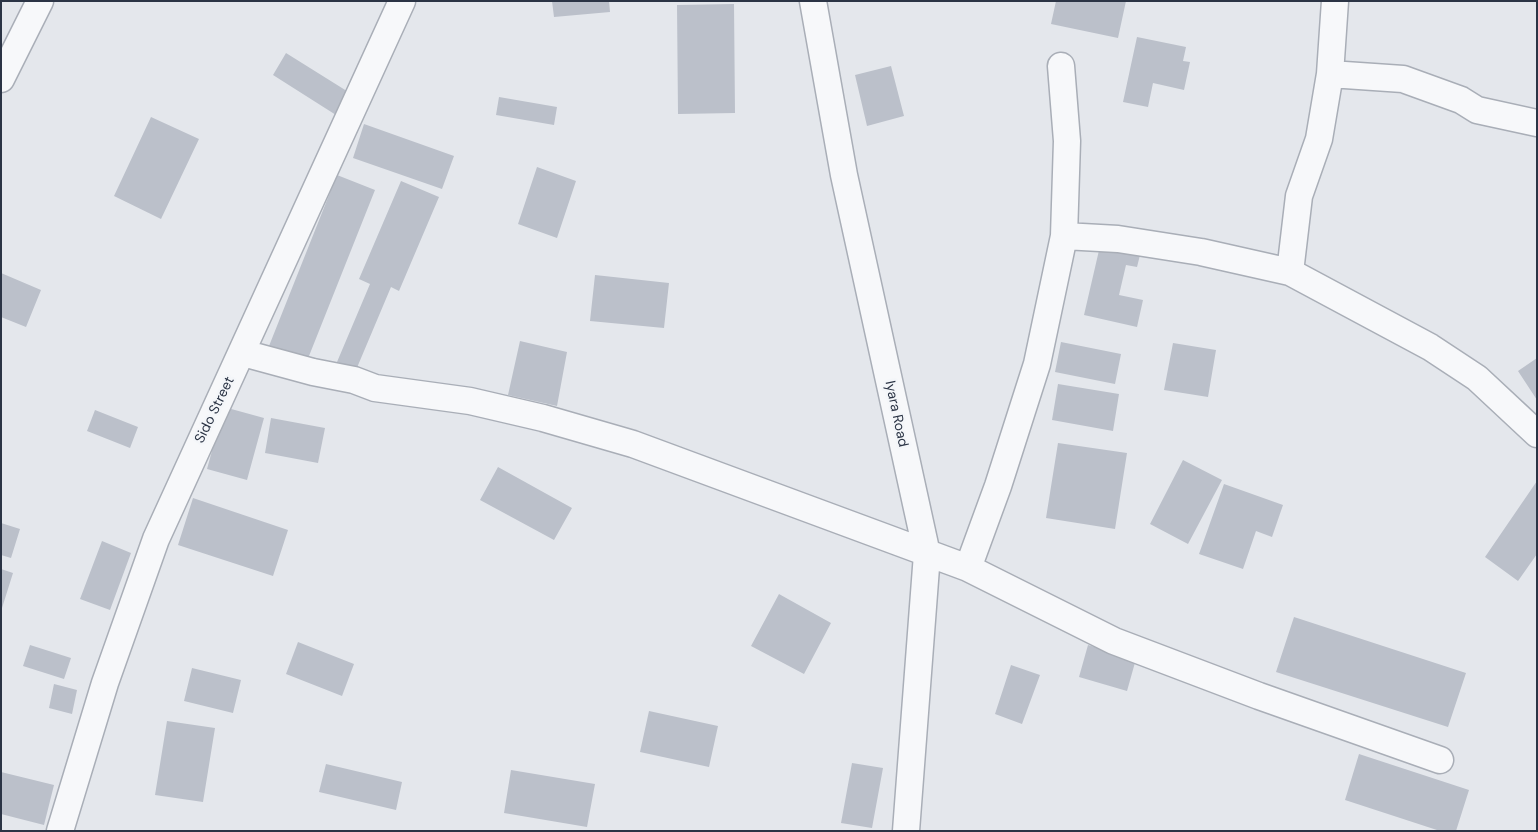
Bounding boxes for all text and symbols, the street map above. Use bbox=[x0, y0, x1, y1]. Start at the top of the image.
street label: Sido Street bbox=[192, 374, 238, 446]
street label: Iyara Road bbox=[881, 379, 911, 449]

